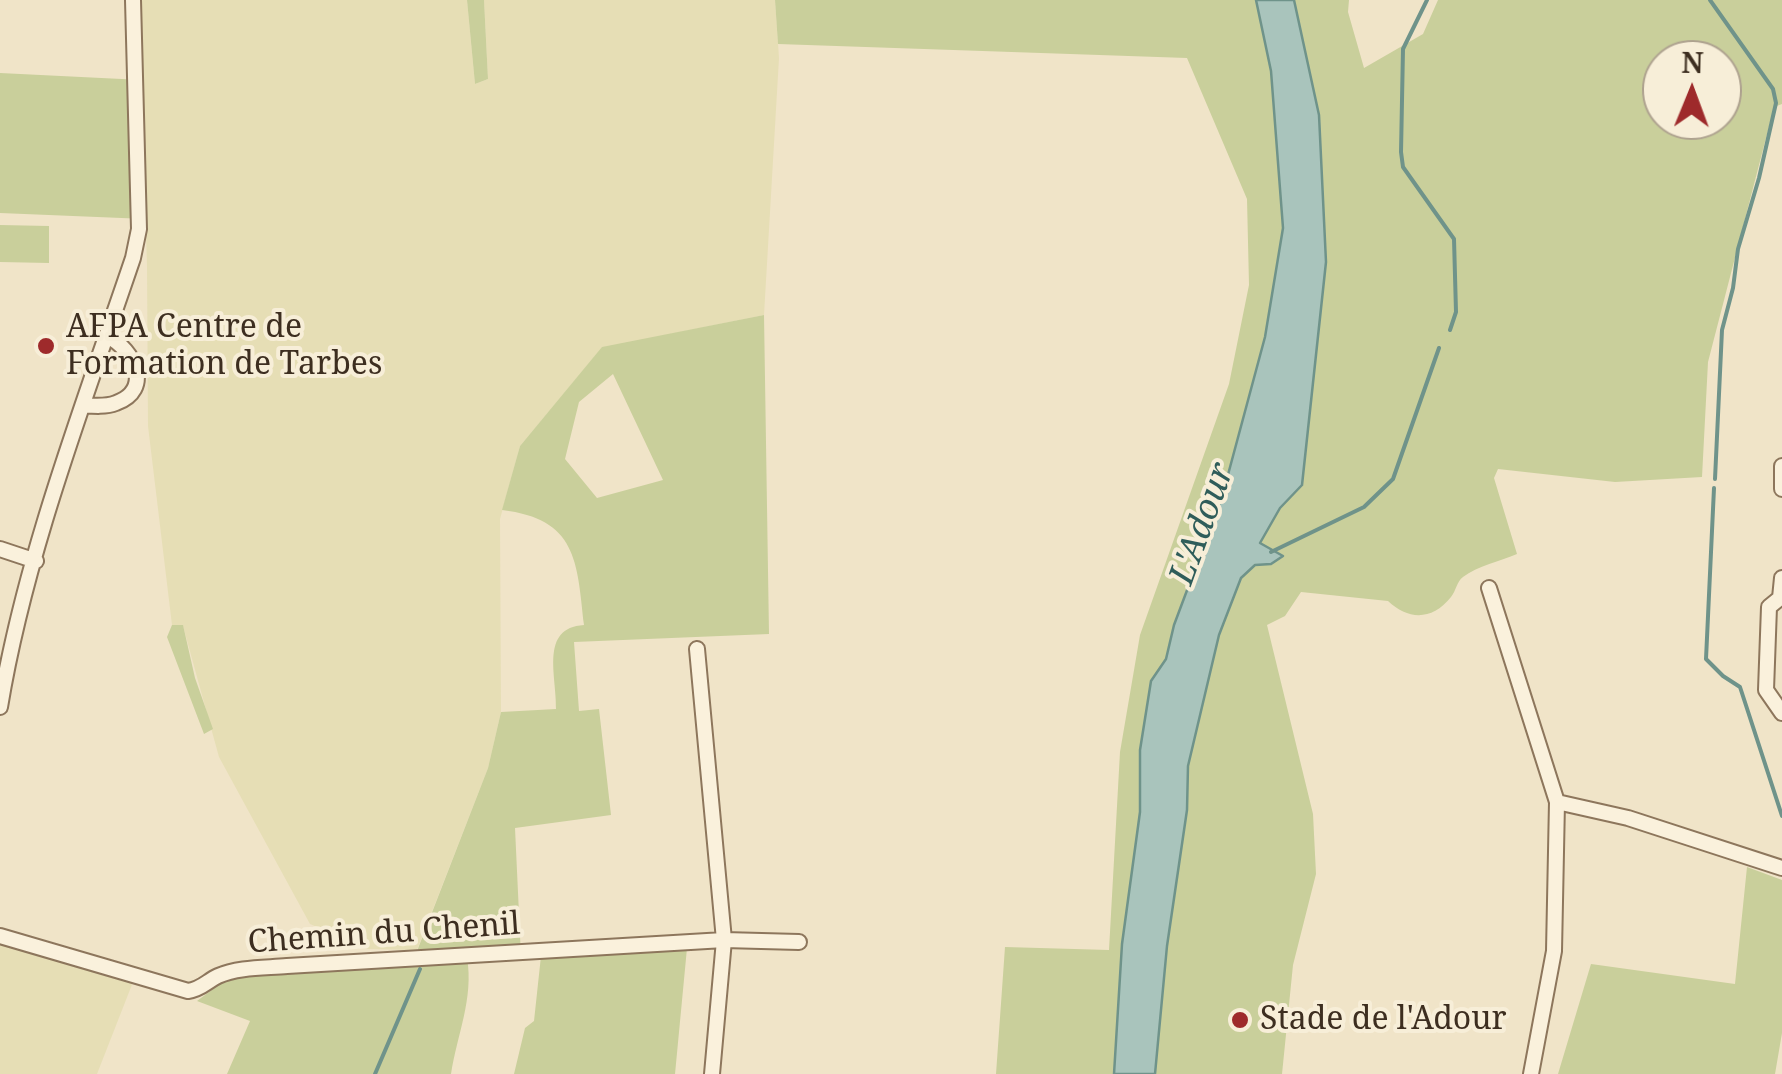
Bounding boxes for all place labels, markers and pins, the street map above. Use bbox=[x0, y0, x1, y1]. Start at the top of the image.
place label: AFPA Centre de Formation de Tarbes bbox=[66, 309, 382, 384]
marker: AFPA Centre de Formation de Tarbes bbox=[35, 335, 57, 357]
place label: Stade de l'Adour bbox=[1260, 1001, 1507, 1039]
marker: Stade de l'Adour bbox=[1229, 1009, 1251, 1031]

